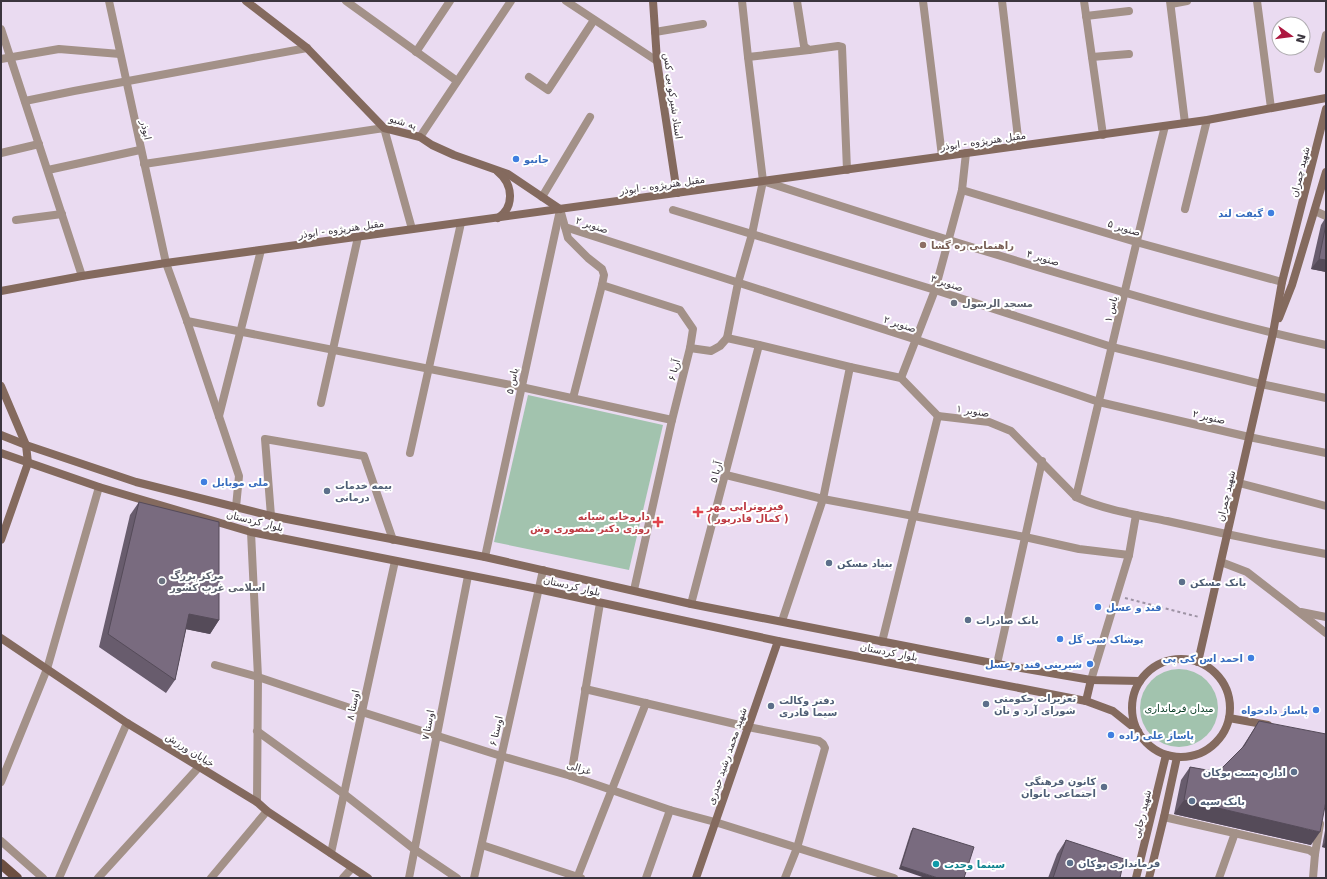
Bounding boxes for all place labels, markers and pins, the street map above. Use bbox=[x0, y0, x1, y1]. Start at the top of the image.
marker: جانبو bbox=[511, 154, 521, 164]
place label: جانبو bbox=[523, 154, 549, 166]
place label: گیفت لند bbox=[1218, 207, 1263, 219]
marker: گیفت لند bbox=[1266, 208, 1276, 218]
place label: راهنمایی ره گشا bbox=[931, 239, 1014, 252]
marker: راهنمایی ره گشا bbox=[918, 240, 928, 250]
marker: مسجد الرسول bbox=[949, 298, 959, 308]
place label: مسجد الرسول bbox=[962, 298, 1033, 310]
marker: ملی موبایل bbox=[199, 477, 209, 487]
place label: ملی موبایل bbox=[212, 477, 269, 489]
place label: بیمه خدمات درمانی bbox=[335, 480, 392, 504]
marker: بیمه خدمات درمانی bbox=[322, 486, 332, 496]
place label: فیزیوتراپی مهر ( کمال قادرپور ) bbox=[706, 501, 789, 525]
marker: فیزیوتراپی مهر ( کمال قادرپور ) bbox=[692, 506, 704, 518]
place label: داروخانه شبانه روزی دکتر منصوری وش bbox=[530, 511, 650, 535]
marker: داروخانه شبانه روزی دکتر منصوری وش bbox=[653, 517, 663, 527]
marker: بنیاد مسکن bbox=[824, 558, 834, 568]
place label: بنیاد مسکن bbox=[837, 558, 892, 570]
place label: مرکز بزرگ اسلامی غرب کشور bbox=[169, 569, 265, 594]
marker: مرکز بزرگ اسلامی غرب کشور bbox=[157, 576, 167, 586]
marker: بانک مسکن bbox=[1177, 577, 1187, 587]
place label: بانک مسکن bbox=[1190, 577, 1246, 589]
marker: قند و عسل bbox=[1093, 602, 1103, 612]
place label: قند و عسل bbox=[1106, 602, 1162, 614]
marker: بانک صادرات bbox=[963, 615, 973, 625]
place label: بانک صادرات bbox=[976, 615, 1039, 627]
place label: پوشاک سی گل bbox=[1068, 633, 1144, 646]
marker: پوشاک سی گل bbox=[1055, 634, 1065, 644]
place label: احمد اس کی پی bbox=[1162, 653, 1243, 665]
marker: احمد اس کی پی bbox=[1246, 653, 1256, 663]
place label: شیرینی قند و عسل bbox=[985, 659, 1082, 671]
marker: شیرینی قند و عسل bbox=[1085, 659, 1095, 669]
place label: تعزیرات حکومتی شورای آرد و نان bbox=[994, 693, 1076, 717]
place label: دفتر وکالت سیما قادری bbox=[779, 695, 837, 719]
marker: تعزیرات حکومتی شورای آرد و نان bbox=[981, 699, 991, 709]
marker: دفتر وکالت سیما قادری bbox=[766, 701, 776, 711]
place label: پاساژ دادخواه bbox=[1241, 705, 1308, 717]
marker: پاساژ دادخواه bbox=[1311, 705, 1321, 715]
marker: پاساژ علی زاده bbox=[1106, 730, 1116, 740]
place label: پاساژ علی زاده bbox=[1119, 730, 1194, 742]
place label: اداره پست بوکان bbox=[1203, 767, 1286, 779]
marker: اداره پست بوکان bbox=[1289, 767, 1299, 777]
place label: کانون فرهنگی اجتماعی بانوان bbox=[1021, 775, 1096, 800]
marker: کانون فرهنگی اجتماعی بانوان bbox=[1099, 782, 1109, 792]
marker: بانک سپه bbox=[1187, 796, 1197, 806]
place label: بانک سپه bbox=[1200, 796, 1245, 808]
marker: فرمانداری بوکان bbox=[1065, 858, 1075, 868]
place label: فرمانداری بوکان bbox=[1078, 858, 1160, 870]
marker: سینما وحدت bbox=[931, 859, 941, 869]
place label: سینما وحدت bbox=[944, 859, 1005, 871]

